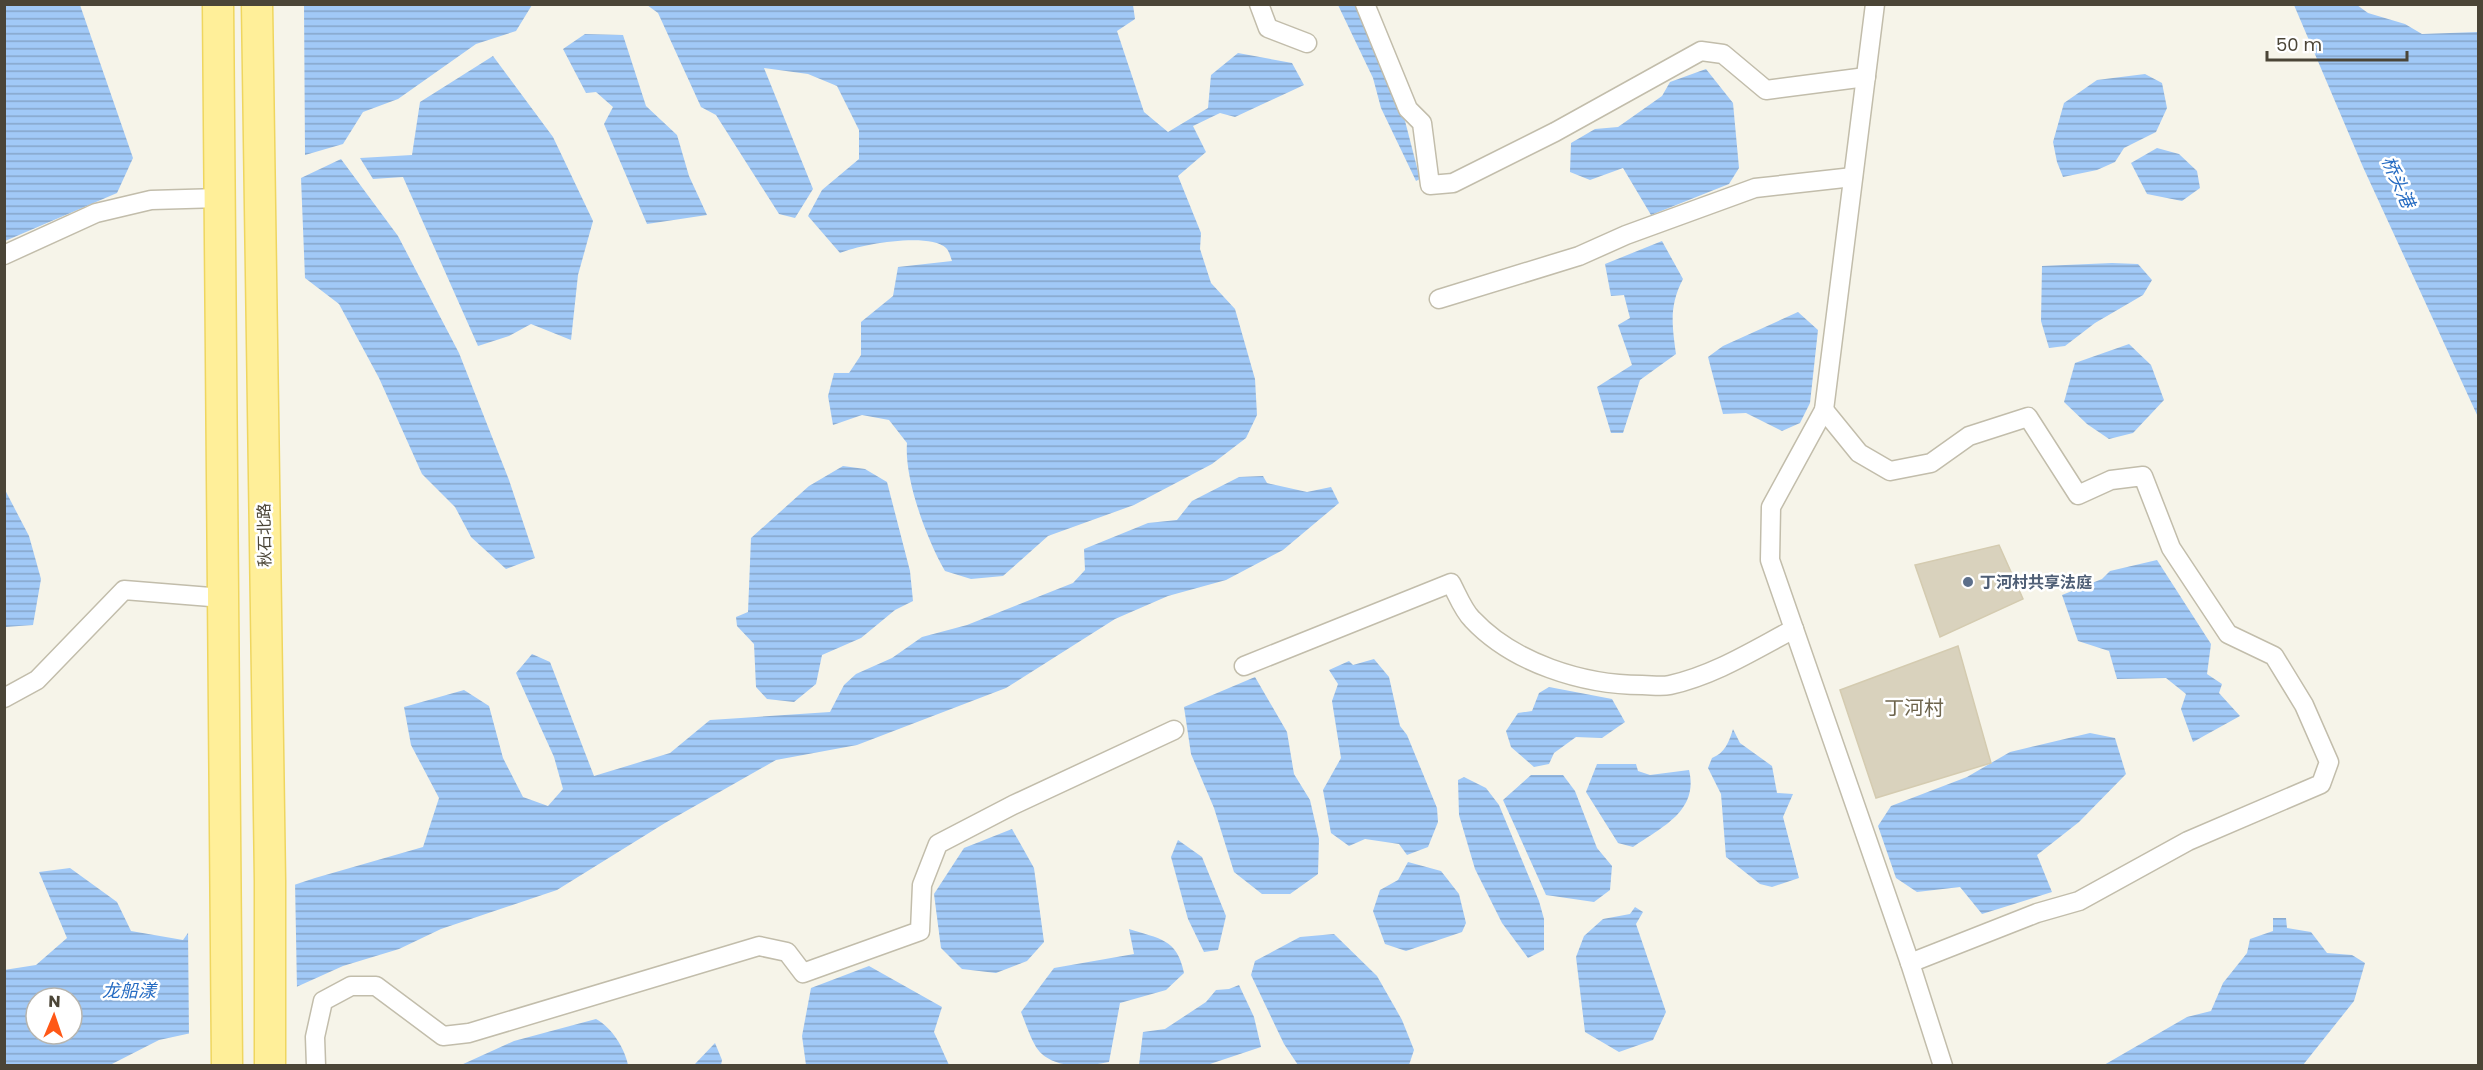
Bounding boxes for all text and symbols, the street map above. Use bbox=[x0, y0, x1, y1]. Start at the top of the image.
scale bar bbox=[2267, 24, 2406, 62]
text: 50 m bbox=[2276, 32, 2322, 57]
water label: 桥头港 bbox=[2376, 152, 2422, 214]
street label: 秋石北路 bbox=[252, 503, 277, 567]
place label: 丁河村共享法庭 bbox=[1980, 571, 2092, 594]
marker: 丁河村共享法庭 bbox=[1961, 575, 1975, 589]
district label: 丁河村 bbox=[1884, 694, 1944, 722]
water label: 龙船漾 bbox=[102, 978, 158, 1003]
north arrow bbox=[24, 986, 84, 1046]
text: N bbox=[48, 990, 61, 1013]

